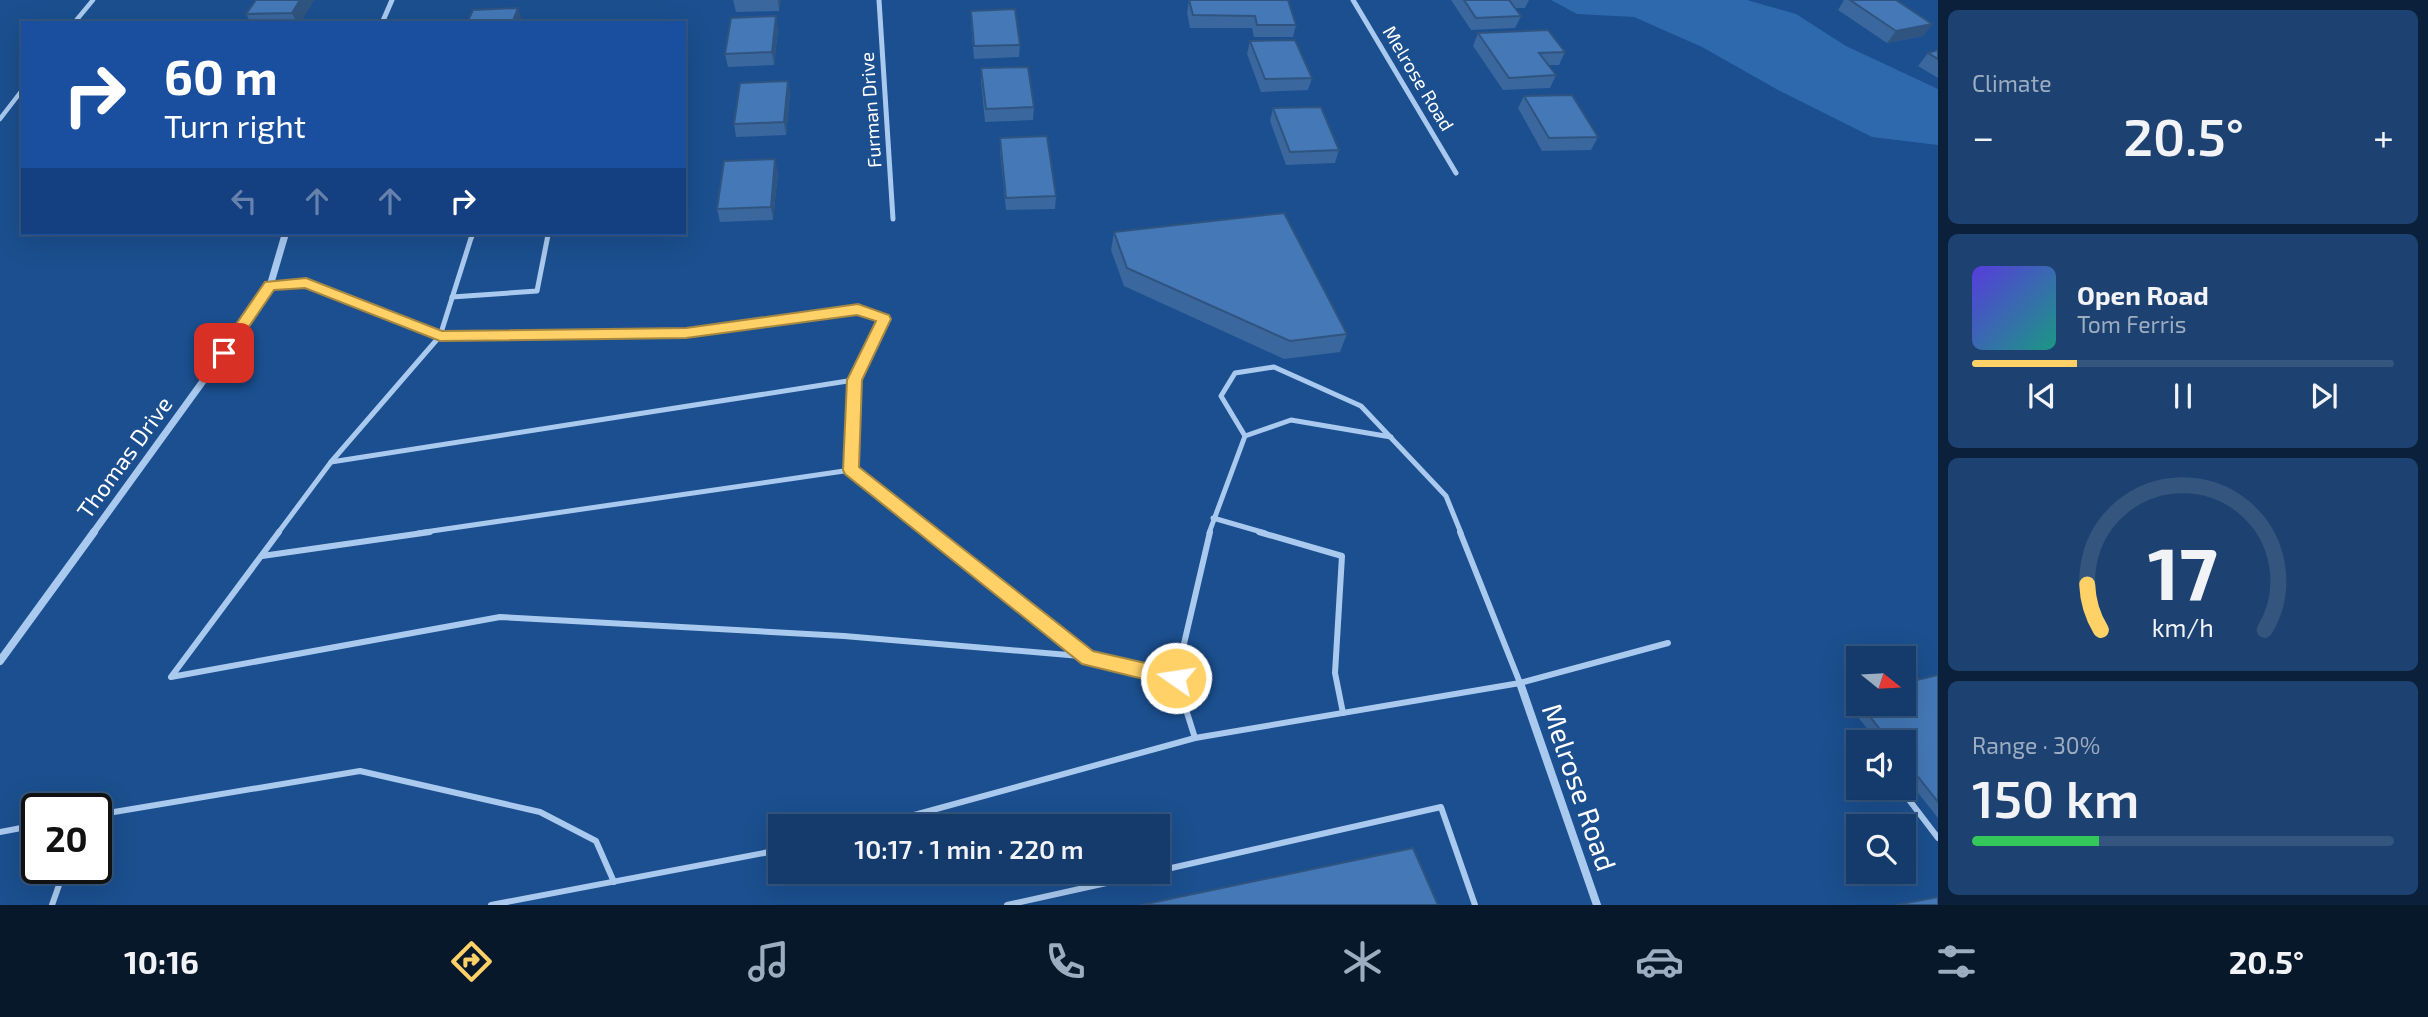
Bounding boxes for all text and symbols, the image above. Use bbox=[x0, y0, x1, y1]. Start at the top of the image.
street label: Melrose Road bbox=[1379, 21, 1459, 135]
text: 60 m bbox=[164, 46, 278, 105]
icon: right bbox=[49, 49, 140, 140]
street label: Furman Drive bbox=[854, 51, 886, 169]
text: Climate bbox=[1972, 69, 2052, 97]
text: 20.5° bbox=[2123, 104, 2244, 166]
text: Turn right bbox=[164, 106, 306, 144]
text: − bbox=[1972, 113, 1994, 159]
text: + bbox=[2373, 113, 2394, 159]
icon: left bbox=[225, 182, 263, 220]
icon: ahead bbox=[298, 182, 336, 220]
icon: ahead bbox=[371, 182, 409, 220]
icon: right bbox=[444, 182, 482, 220]
text: Open Road bbox=[2077, 279, 2209, 310]
text: Tom Ferris bbox=[2077, 310, 2186, 338]
pin bbox=[194, 323, 254, 383]
icon: arrive bbox=[205, 334, 243, 372]
icon: previous bbox=[2023, 377, 2061, 415]
icon: pause bbox=[2164, 377, 2202, 415]
icon: next bbox=[2305, 377, 2343, 415]
street label: Thomas Drive bbox=[70, 391, 178, 523]
text: 17 bbox=[2148, 528, 2218, 616]
text: km/h bbox=[2152, 612, 2214, 642]
position arrow bbox=[1139, 641, 1213, 715]
north arrow bbox=[1846, 646, 1916, 716]
map controls bbox=[1846, 646, 1916, 884]
street label: Melrose Road bbox=[1535, 699, 1625, 875]
button: sound bbox=[1846, 730, 1916, 800]
text: Range · 30% bbox=[1972, 731, 2100, 759]
text: 150 km bbox=[1972, 766, 2139, 828]
speed limit sign: 20 bbox=[21, 793, 112, 884]
button: search bbox=[1846, 814, 1916, 884]
text: 10:17 · 1 min · 220 m bbox=[854, 833, 1084, 864]
icon: directions bbox=[447, 937, 496, 986]
icon: music bbox=[744, 937, 793, 986]
icon: phone bbox=[1041, 937, 1090, 986]
icon: climate bbox=[1338, 937, 1387, 986]
icon: car bbox=[1635, 937, 1684, 986]
icon: filters bbox=[1932, 937, 1981, 986]
text: 10:16 bbox=[124, 942, 199, 980]
text: 20.5° bbox=[2229, 942, 2304, 980]

